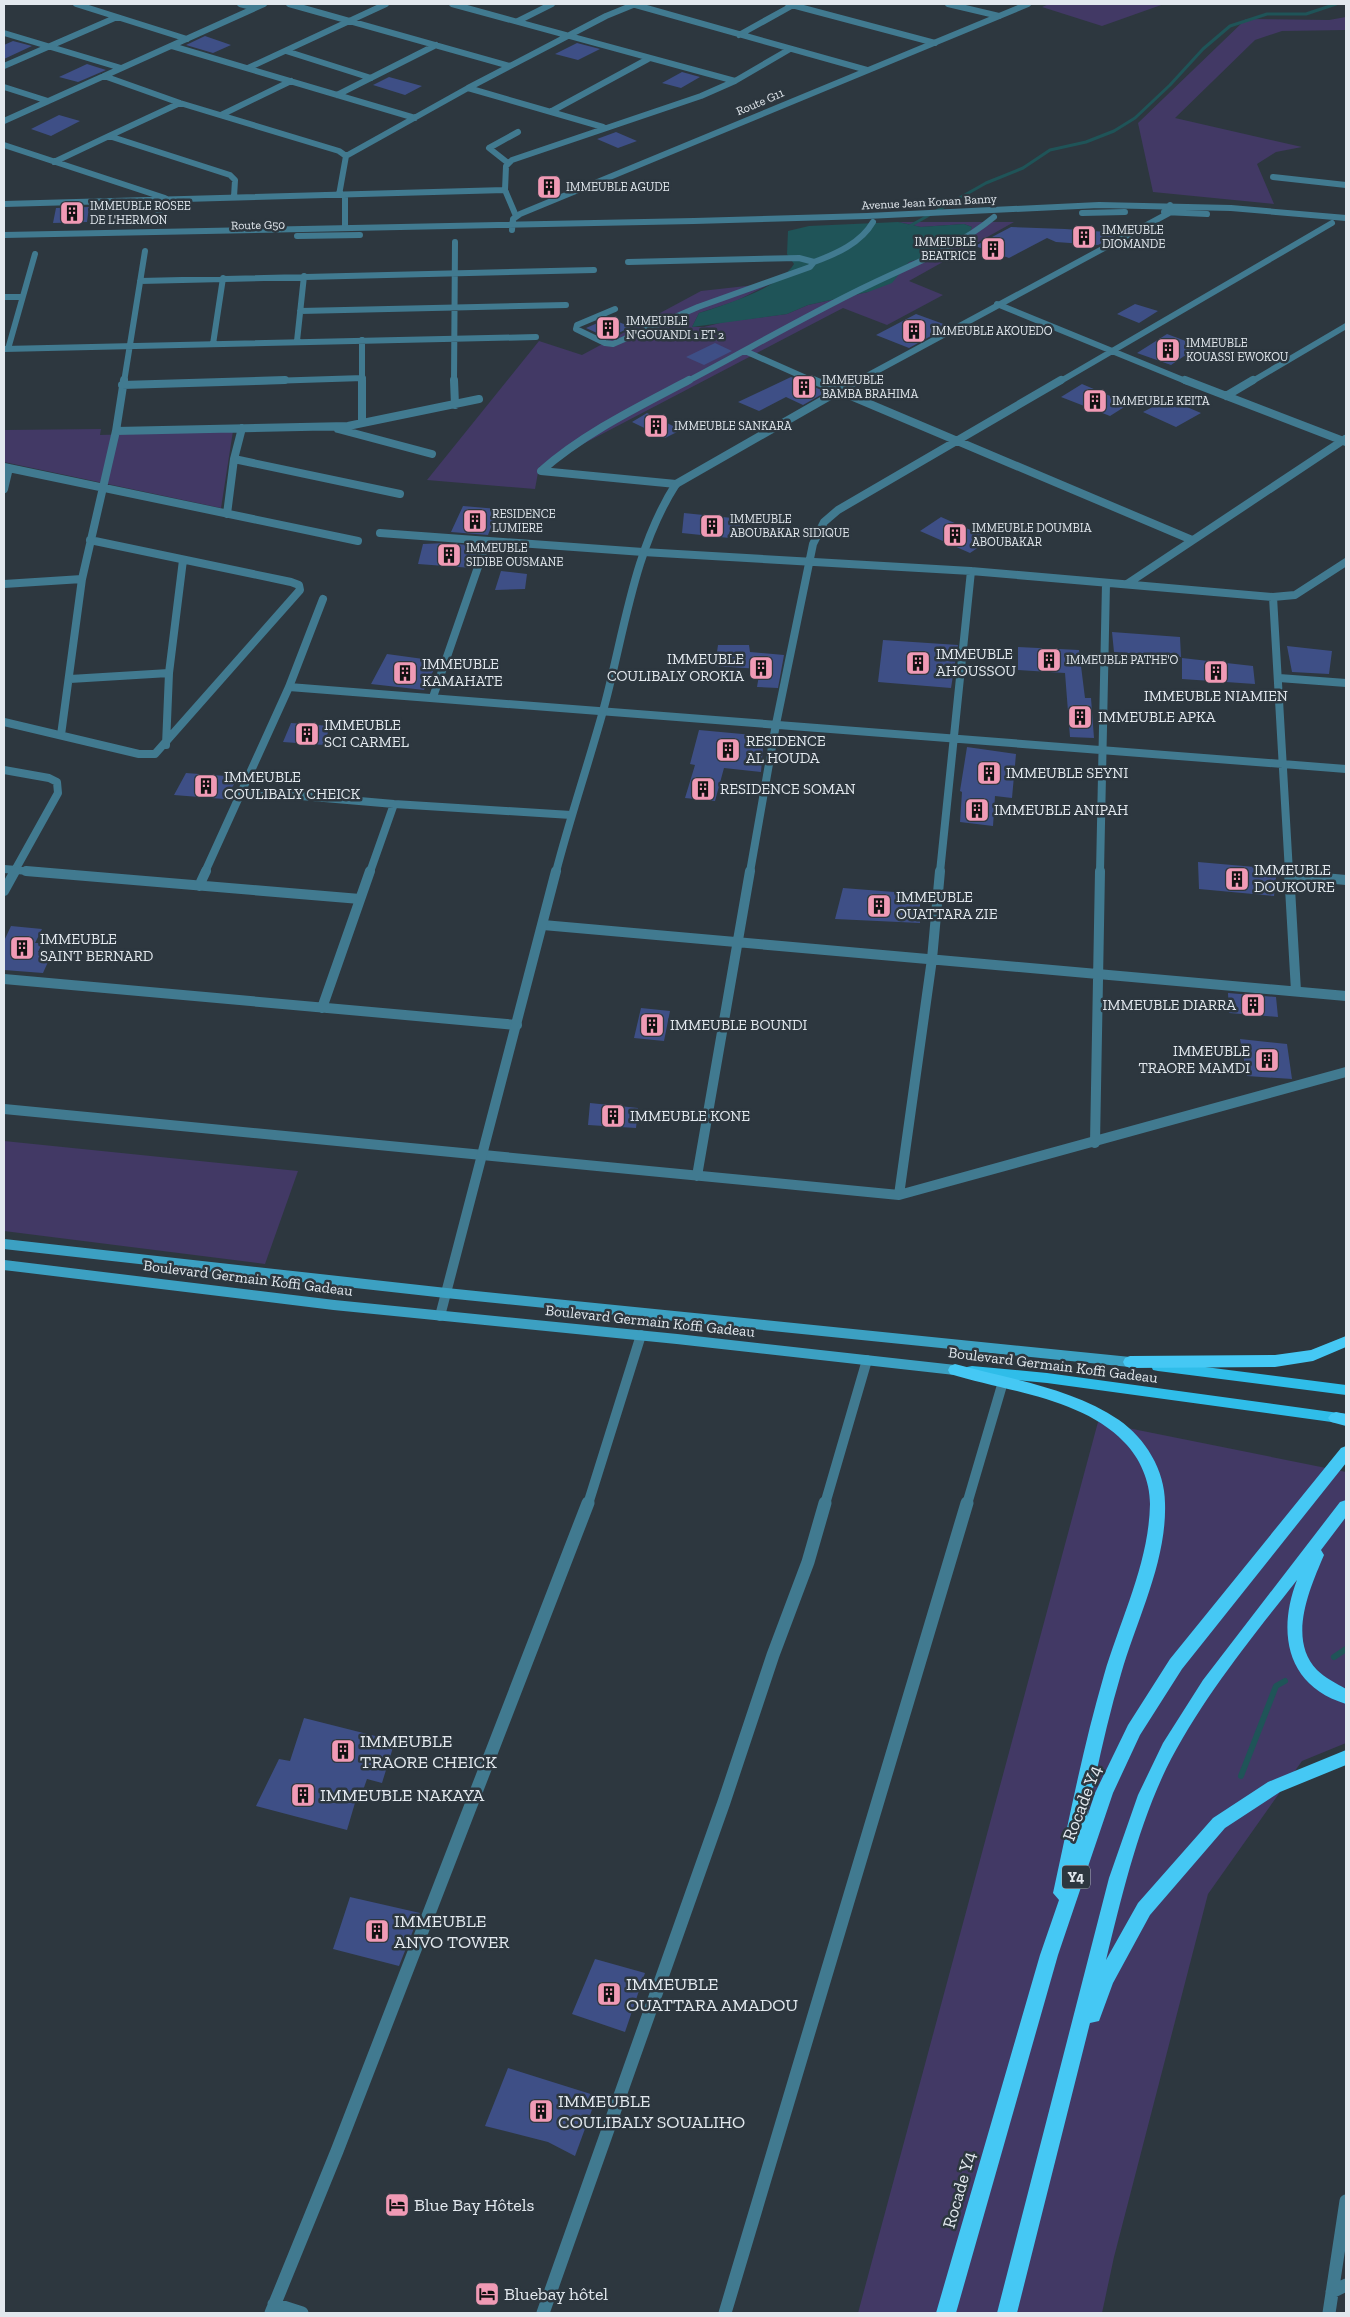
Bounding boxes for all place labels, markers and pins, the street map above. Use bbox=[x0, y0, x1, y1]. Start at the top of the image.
building icon: IMMEUBLE AGUDE bbox=[536, 174, 562, 200]
place label: IMMEUBLE AGUDE bbox=[566, 180, 670, 194]
place label: IMMEUBLE ROSEE DE L'HERMON bbox=[90, 199, 191, 227]
building icon: IMMEUBLE ROSEE DE L'HERMON bbox=[59, 200, 85, 226]
place label: IMMEUBLE DIOMANDE bbox=[1102, 223, 1165, 251]
building icon: IMMEUBLE DIOMANDE bbox=[1071, 224, 1097, 250]
place label: IMMEUBLE BEATRICE bbox=[914, 235, 976, 263]
building icon: IMMEUBLE BEATRICE bbox=[980, 236, 1006, 262]
place label: IMMEUBLE N'GOUANDI 1 ET 2 bbox=[626, 314, 724, 342]
building icon: IMMEUBLE N'GOUANDI 1 ET 2 bbox=[595, 315, 621, 341]
building icon: IMMEUBLE AKOUEDO bbox=[901, 318, 927, 344]
place label: IMMEUBLE AKOUEDO bbox=[932, 324, 1053, 338]
place label: IMMEUBLE KOUASSI EWOKOU bbox=[1186, 336, 1289, 364]
building icon: IMMEUBLE KOUASSI EWOKOU bbox=[1155, 337, 1181, 363]
place label: IMMEUBLE BAMBA BRAHIMA bbox=[822, 373, 918, 401]
building icon: IMMEUBLE BAMBA BRAHIMA bbox=[791, 374, 817, 400]
building icon: IMMEUBLE KEITA bbox=[1082, 388, 1108, 414]
place label: IMMEUBLE KEITA bbox=[1112, 394, 1210, 408]
building icon: IMMEUBLE SANKARA bbox=[643, 413, 669, 439]
place label: IMMEUBLE SANKARA bbox=[674, 419, 792, 433]
place label: RESIDENCE LUMIERE bbox=[492, 507, 556, 535]
building icon: RESIDENCE LUMIERE bbox=[462, 508, 488, 534]
place label: IMMEUBLE ABOUBAKAR SIDIQUE bbox=[730, 512, 849, 540]
building icon: IMMEUBLE ABOUBAKAR SIDIQUE bbox=[699, 513, 725, 539]
place label: IMMEUBLE DOUMBIA ABOUBAKAR bbox=[972, 521, 1092, 549]
building icon: IMMEUBLE DOUMBIA ABOUBAKAR bbox=[942, 522, 968, 548]
place label: IMMEUBLE SIDIBE OUSMANE bbox=[466, 541, 563, 569]
building icon: IMMEUBLE SIDIBE OUSMANE bbox=[436, 542, 462, 568]
place label: IMMEUBLE AHOUSSOU bbox=[936, 645, 1016, 680]
building icon: IMMEUBLE PATHE'O bbox=[1036, 647, 1062, 673]
place label: IMMEUBLE COULIBALY OROKIA bbox=[607, 650, 744, 685]
building icon: IMMEUBLE AHOUSSOU bbox=[905, 650, 931, 676]
place label: IMMEUBLE PATHE'O bbox=[1066, 653, 1179, 667]
place label: IMMEUBLE KAMAHATE bbox=[422, 655, 503, 690]
building icon: IMMEUBLE COULIBALY OROKIA bbox=[748, 655, 774, 681]
building icon: IMMEUBLE NIAMIEN bbox=[1203, 659, 1229, 685]
building icon: IMMEUBLE KAMAHATE bbox=[392, 660, 418, 686]
place label: IMMEUBLE NIAMIEN bbox=[1144, 687, 1288, 705]
building icon: IMMEUBLE APKA bbox=[1067, 704, 1093, 730]
place label: IMMEUBLE APKA bbox=[1098, 708, 1216, 726]
place label: IMMEUBLE SCI CARMEL bbox=[324, 716, 409, 751]
building icon: IMMEUBLE SCI CARMEL bbox=[294, 721, 320, 747]
place label: RESIDENCE AL HOUDA bbox=[746, 732, 826, 767]
building icon: RESIDENCE AL HOUDA bbox=[715, 737, 741, 763]
building icon: IMMEUBLE SEYNI bbox=[976, 760, 1002, 786]
place label: IMMEUBLE SEYNI bbox=[1006, 764, 1128, 782]
place label: IMMEUBLE COULIBALY CHEICK bbox=[224, 768, 360, 803]
building icon: IMMEUBLE COULIBALY CHEICK bbox=[193, 773, 219, 799]
building icon: RESIDENCE SOMAN bbox=[690, 776, 716, 802]
place label: RESIDENCE SOMAN bbox=[720, 780, 856, 798]
building icon: IMMEUBLE ANIPAH bbox=[964, 797, 990, 823]
place label: IMMEUBLE ANIPAH bbox=[994, 801, 1128, 819]
place label: IMMEUBLE DOUKOURE bbox=[1254, 861, 1335, 896]
building icon: IMMEUBLE DOUKOURE bbox=[1224, 866, 1250, 892]
place label: IMMEUBLE OUATTARA ZIE bbox=[896, 888, 998, 923]
building icon: IMMEUBLE OUATTARA ZIE bbox=[866, 893, 892, 919]
place label: IMMEUBLE SAINT BERNARD bbox=[40, 930, 153, 965]
building icon: IMMEUBLE SAINT BERNARD bbox=[9, 935, 35, 961]
building icon: IMMEUBLE DIARRA bbox=[1240, 992, 1266, 1018]
place label: IMMEUBLE DIARRA bbox=[1102, 996, 1236, 1014]
building icon: IMMEUBLE BOUNDI bbox=[639, 1012, 665, 1038]
place label: IMMEUBLE BOUNDI bbox=[670, 1016, 807, 1034]
place label: IMMEUBLE TRAORE MAMDI bbox=[1138, 1042, 1250, 1077]
building icon: IMMEUBLE TRAORE MAMDI bbox=[1254, 1047, 1280, 1073]
building icon: IMMEUBLE KONE bbox=[600, 1103, 626, 1129]
place label: IMMEUBLE KONE bbox=[630, 1107, 750, 1125]
place label: IMMEUBLE TRAORE CHEICK bbox=[360, 1730, 497, 1773]
building icon: IMMEUBLE TRAORE CHEICK bbox=[330, 1738, 356, 1764]
building icon: IMMEUBLE NAKAYA bbox=[290, 1782, 316, 1808]
place label: IMMEUBLE NAKAYA bbox=[320, 1784, 485, 1806]
place label: IMMEUBLE ANVO TOWER bbox=[394, 1910, 509, 1953]
building icon: IMMEUBLE ANVO TOWER bbox=[364, 1918, 390, 1944]
place label: IMMEUBLE OUATTARA AMADOU bbox=[626, 1973, 798, 2016]
building icon: IMMEUBLE OUATTARA AMADOU bbox=[596, 1981, 622, 2007]
place label: IMMEUBLE COULIBALY SOUALIHO bbox=[558, 2090, 745, 2133]
building icon: IMMEUBLE COULIBALY SOUALIHO bbox=[528, 2098, 554, 2124]
hotel icon: Blue Bay Hôtels bbox=[384, 2192, 410, 2218]
place label: Blue Bay Hôtels bbox=[414, 2194, 535, 2216]
hotel icon: Bluebay hôtel bbox=[474, 2281, 500, 2307]
place label: Bluebay hôtel bbox=[504, 2283, 608, 2305]

